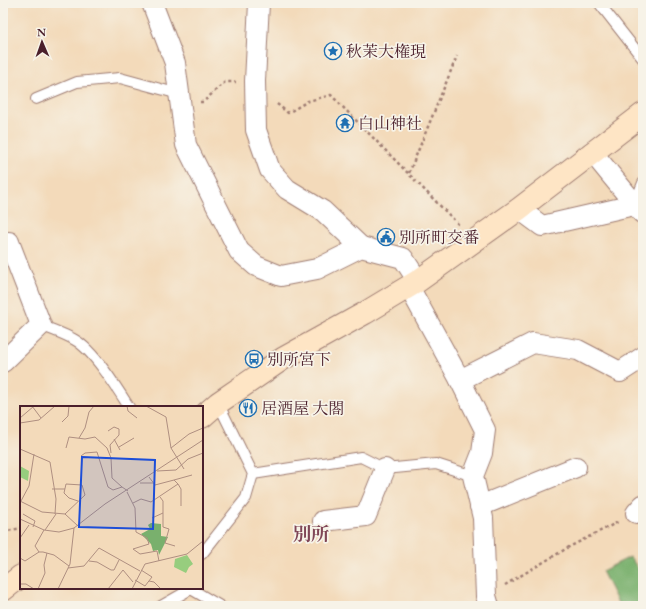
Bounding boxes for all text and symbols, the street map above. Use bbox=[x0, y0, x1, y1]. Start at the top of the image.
north arrow bbox=[22, 22, 62, 62]
text: N bbox=[37, 25, 46, 39]
place icon: 秋茉大権現 bbox=[323, 41, 343, 61]
place label: 秋茉大権現 bbox=[346, 41, 426, 62]
temple icon: 白山神社 bbox=[335, 113, 355, 133]
place label: 白山神社 bbox=[358, 113, 422, 134]
public building icon: 別所町交番 bbox=[376, 227, 396, 247]
place label: 別所町交番 bbox=[399, 227, 479, 248]
bus stop icon: 別所宮下 bbox=[244, 349, 264, 369]
place label: 別所宮下 bbox=[267, 349, 331, 370]
restaurant icon: 居酒屋 大閤 bbox=[238, 398, 258, 418]
place label: 居酒屋 大閤 bbox=[261, 398, 344, 419]
inset map bbox=[20, 406, 203, 589]
district label: 別所 bbox=[293, 522, 329, 545]

